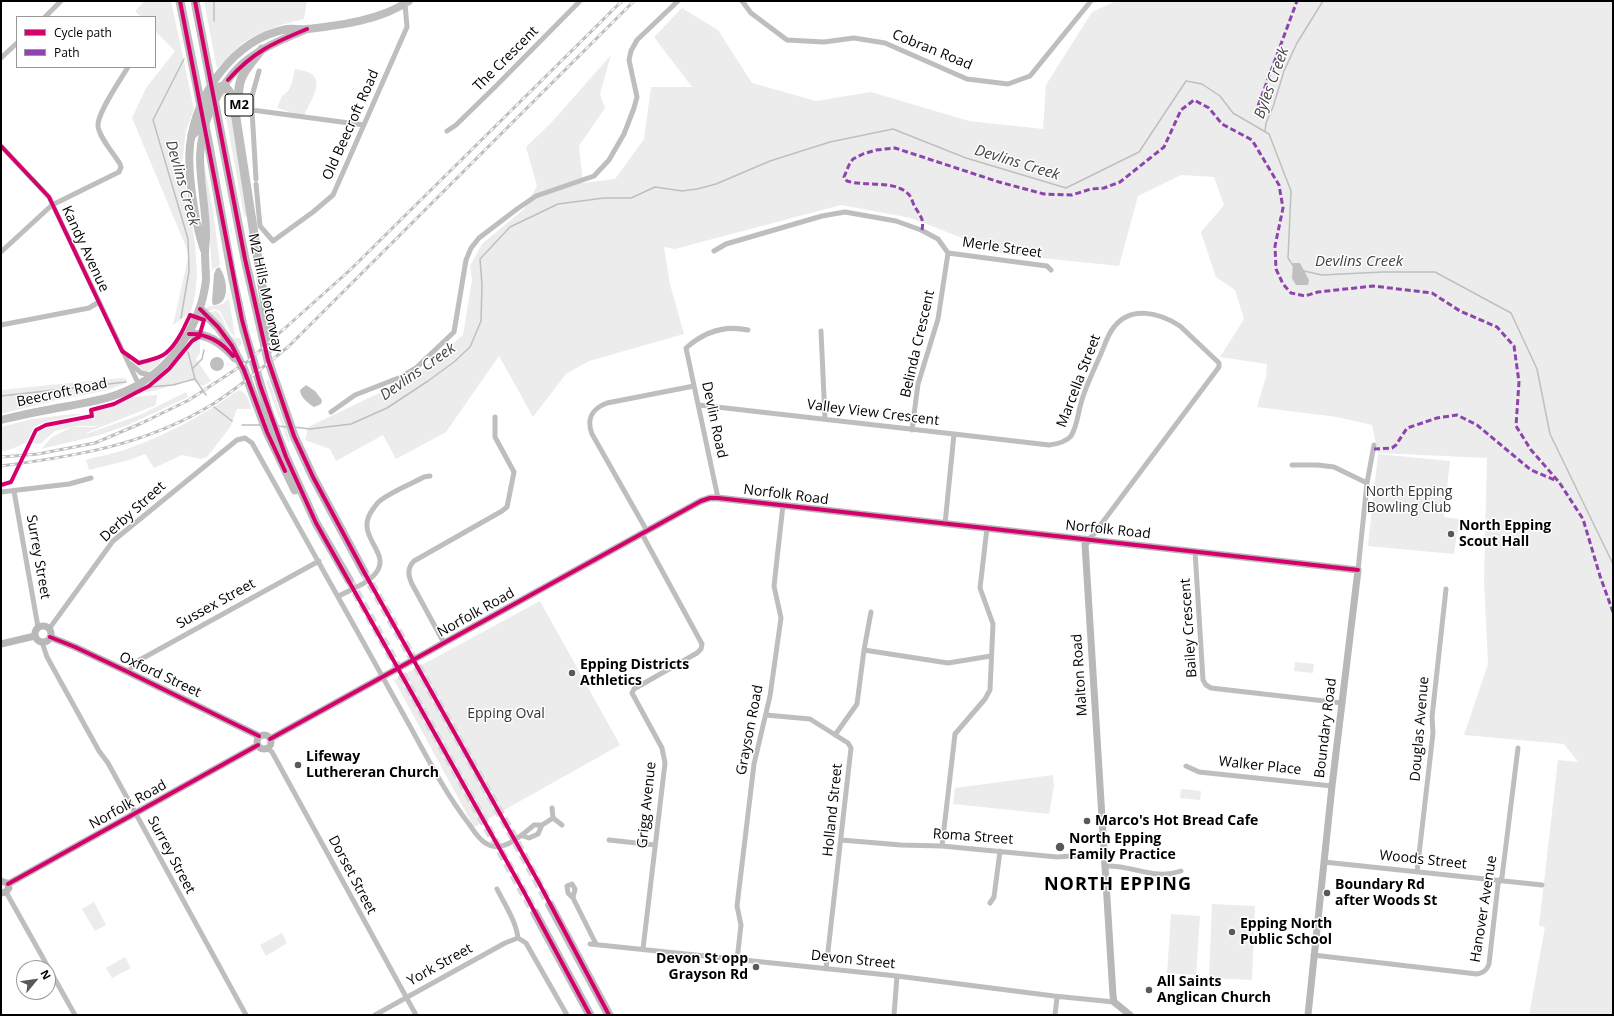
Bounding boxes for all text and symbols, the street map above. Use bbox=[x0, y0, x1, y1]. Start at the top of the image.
legend bbox=[16, 16, 156, 68]
street label: The Crescent bbox=[470, 23, 542, 95]
text: Cycle path bbox=[54, 24, 112, 41]
street label: Cobran Road bbox=[889, 26, 975, 74]
text: Path bbox=[54, 44, 80, 61]
water label: Byles Creek bbox=[1251, 45, 1293, 121]
street label: Old Beecroft Road bbox=[319, 67, 383, 183]
road number: M2 bbox=[225, 94, 253, 116]
water label: Devlins Creek bbox=[161, 138, 203, 228]
water label: Devlins Creek bbox=[972, 142, 1062, 184]
street label: Kandy Avenue bbox=[58, 203, 112, 295]
street label: M2 Hills Motorway bbox=[244, 232, 286, 354]
street label: Merle Street bbox=[961, 234, 1043, 262]
water label: Devlins Creek bbox=[1315, 253, 1403, 271]
street label: Belinda Crescent bbox=[897, 289, 939, 399]
street label: Marcella Street bbox=[1054, 332, 1104, 430]
water label: Devlins Creek bbox=[377, 339, 459, 405]
street label: Beecroft Road bbox=[15, 375, 109, 411]
street label: Devlin Road bbox=[698, 380, 730, 460]
street label: Valley View Crescent bbox=[806, 397, 940, 429]
street label: Derby Street bbox=[97, 478, 169, 546]
street label: Norfolk Road bbox=[742, 481, 830, 509]
park label: North Epping Bowling Club bbox=[1366, 484, 1452, 516]
street label: Surrey Street bbox=[22, 514, 54, 600]
street label: Norfolk Road bbox=[1064, 517, 1152, 543]
place label: North Epping Scout Hall bbox=[1459, 518, 1551, 550]
marker: North Epping Scout Hall bbox=[1446, 529, 1456, 539]
street label: Sussex Street bbox=[174, 575, 258, 633]
street label: Bailey Crescent bbox=[1177, 578, 1201, 678]
street label: Norfolk Road bbox=[434, 585, 518, 641]
street label: Malton Road bbox=[1069, 633, 1091, 717]
street label: Oxford Street bbox=[116, 649, 204, 701]
place label: Epping Districts Athletics bbox=[580, 657, 689, 690]
marker: Epping Districts Athletics bbox=[567, 668, 577, 678]
street label: Douglas Avenue bbox=[1407, 676, 1433, 782]
street label: Boundary Road bbox=[1312, 677, 1340, 779]
street label: Grayson Road bbox=[733, 684, 767, 776]
park label: Epping Oval bbox=[467, 706, 545, 722]
place label: Lifeway Luthereran Church bbox=[306, 749, 439, 782]
street label: Walker Place bbox=[1218, 753, 1302, 779]
marker: Lifeway Luthereran Church bbox=[293, 760, 303, 770]
street label: Grigg Avenue bbox=[634, 761, 660, 849]
street label: Holland Street bbox=[820, 763, 846, 857]
street label: Norfolk Road bbox=[86, 777, 170, 833]
street label: Surrey Street bbox=[144, 813, 198, 897]
place label: Marco's Hot Bread Cafe bbox=[1095, 813, 1258, 829]
marker: Marco's Hot Bread Cafe bbox=[1082, 816, 1092, 826]
street label: Roma Street bbox=[932, 826, 1014, 848]
place label: North Epping Family Practice bbox=[1069, 831, 1176, 864]
street label: Dorset Street bbox=[324, 833, 380, 917]
marker: North Epping Family Practice bbox=[1054, 841, 1066, 853]
street label: Woods Street bbox=[1378, 847, 1468, 873]
street label: Hanover Avenue bbox=[1467, 854, 1501, 964]
district label: NORTH EPPING bbox=[1044, 874, 1192, 896]
place label: Boundary Rd after Woods St bbox=[1335, 877, 1437, 910]
marker: Boundary Rd after Woods St bbox=[1322, 888, 1332, 898]
place label: Epping North Public School bbox=[1240, 916, 1332, 948]
marker: Epping North Public School bbox=[1227, 927, 1237, 937]
street label: York Street bbox=[404, 940, 476, 990]
street label: Devon Street bbox=[810, 947, 896, 973]
place label: Devon St opp Grayson Rd bbox=[656, 951, 748, 984]
north arrow bbox=[16, 960, 56, 1000]
marker: Devon St opp Grayson Rd bbox=[751, 962, 761, 972]
text: N bbox=[37, 967, 55, 982]
place label: All Saints Anglican Church bbox=[1157, 974, 1271, 1006]
marker: All Saints Anglican Church bbox=[1144, 985, 1154, 995]

